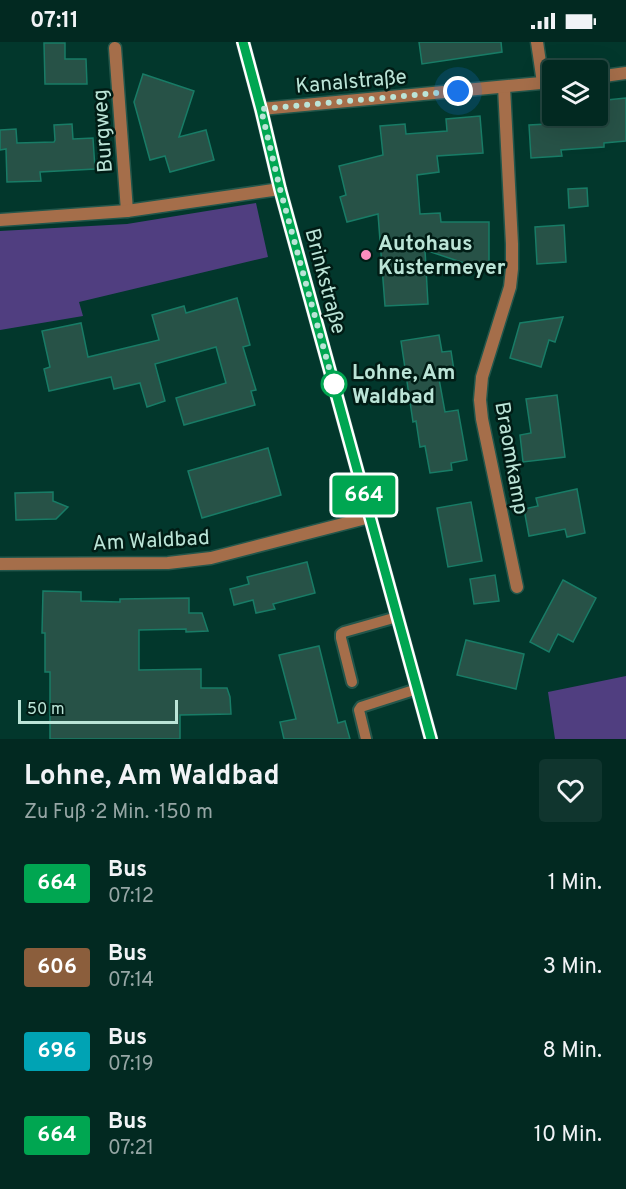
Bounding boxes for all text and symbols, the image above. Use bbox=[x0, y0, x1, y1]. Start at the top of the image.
text: 07:11 bbox=[30, 8, 79, 35]
map controls bbox=[542, 60, 608, 126]
button: layers bbox=[542, 60, 608, 126]
street label: Kanalstraße bbox=[294, 64, 408, 101]
your location bbox=[443, 76, 473, 106]
street label: Burgweg bbox=[87, 88, 120, 174]
street label: Brinkstraße bbox=[298, 226, 352, 337]
place label: Autohaus Küstermeyer bbox=[378, 231, 506, 282]
marker: Autohaus Küstermeyer bbox=[359, 248, 373, 262]
place label: Lohne, Am Waldbad bbox=[352, 360, 456, 411]
marker: Lohne, Am Waldbad bbox=[321, 371, 347, 397]
street label: Braomkamp bbox=[487, 400, 534, 517]
line badge: 664 bbox=[330, 476, 398, 514]
text: 664 bbox=[344, 482, 384, 509]
street label: Am Waldbad bbox=[92, 525, 210, 558]
scale bar bbox=[18, 697, 178, 724]
text: 50 m bbox=[27, 700, 65, 720]
text: Lohne, Am Waldbad bbox=[24, 759, 280, 795]
button: heart bbox=[539, 759, 602, 822]
text: Zu Fuß · 2 Min. · 150 m bbox=[24, 800, 213, 826]
text: Bus bbox=[108, 857, 147, 884]
text: 664 bbox=[37, 870, 77, 897]
text: 1 Min. bbox=[548, 870, 602, 897]
text: 07:12 bbox=[108, 884, 154, 910]
text: Bus bbox=[108, 941, 147, 968]
text: 606 bbox=[37, 954, 77, 981]
text: 3 Min. bbox=[543, 954, 602, 981]
text: 07:14 bbox=[108, 968, 154, 994]
text: Bus bbox=[108, 1025, 147, 1052]
text: 696 bbox=[38, 1038, 76, 1065]
text: 8 Min. bbox=[543, 1038, 602, 1065]
text: 07:19 bbox=[108, 1052, 154, 1078]
text: Bus bbox=[108, 1109, 147, 1136]
text: 664 bbox=[37, 1122, 77, 1149]
text: 10 Min. bbox=[534, 1122, 602, 1149]
text: 07:21 bbox=[108, 1136, 154, 1162]

